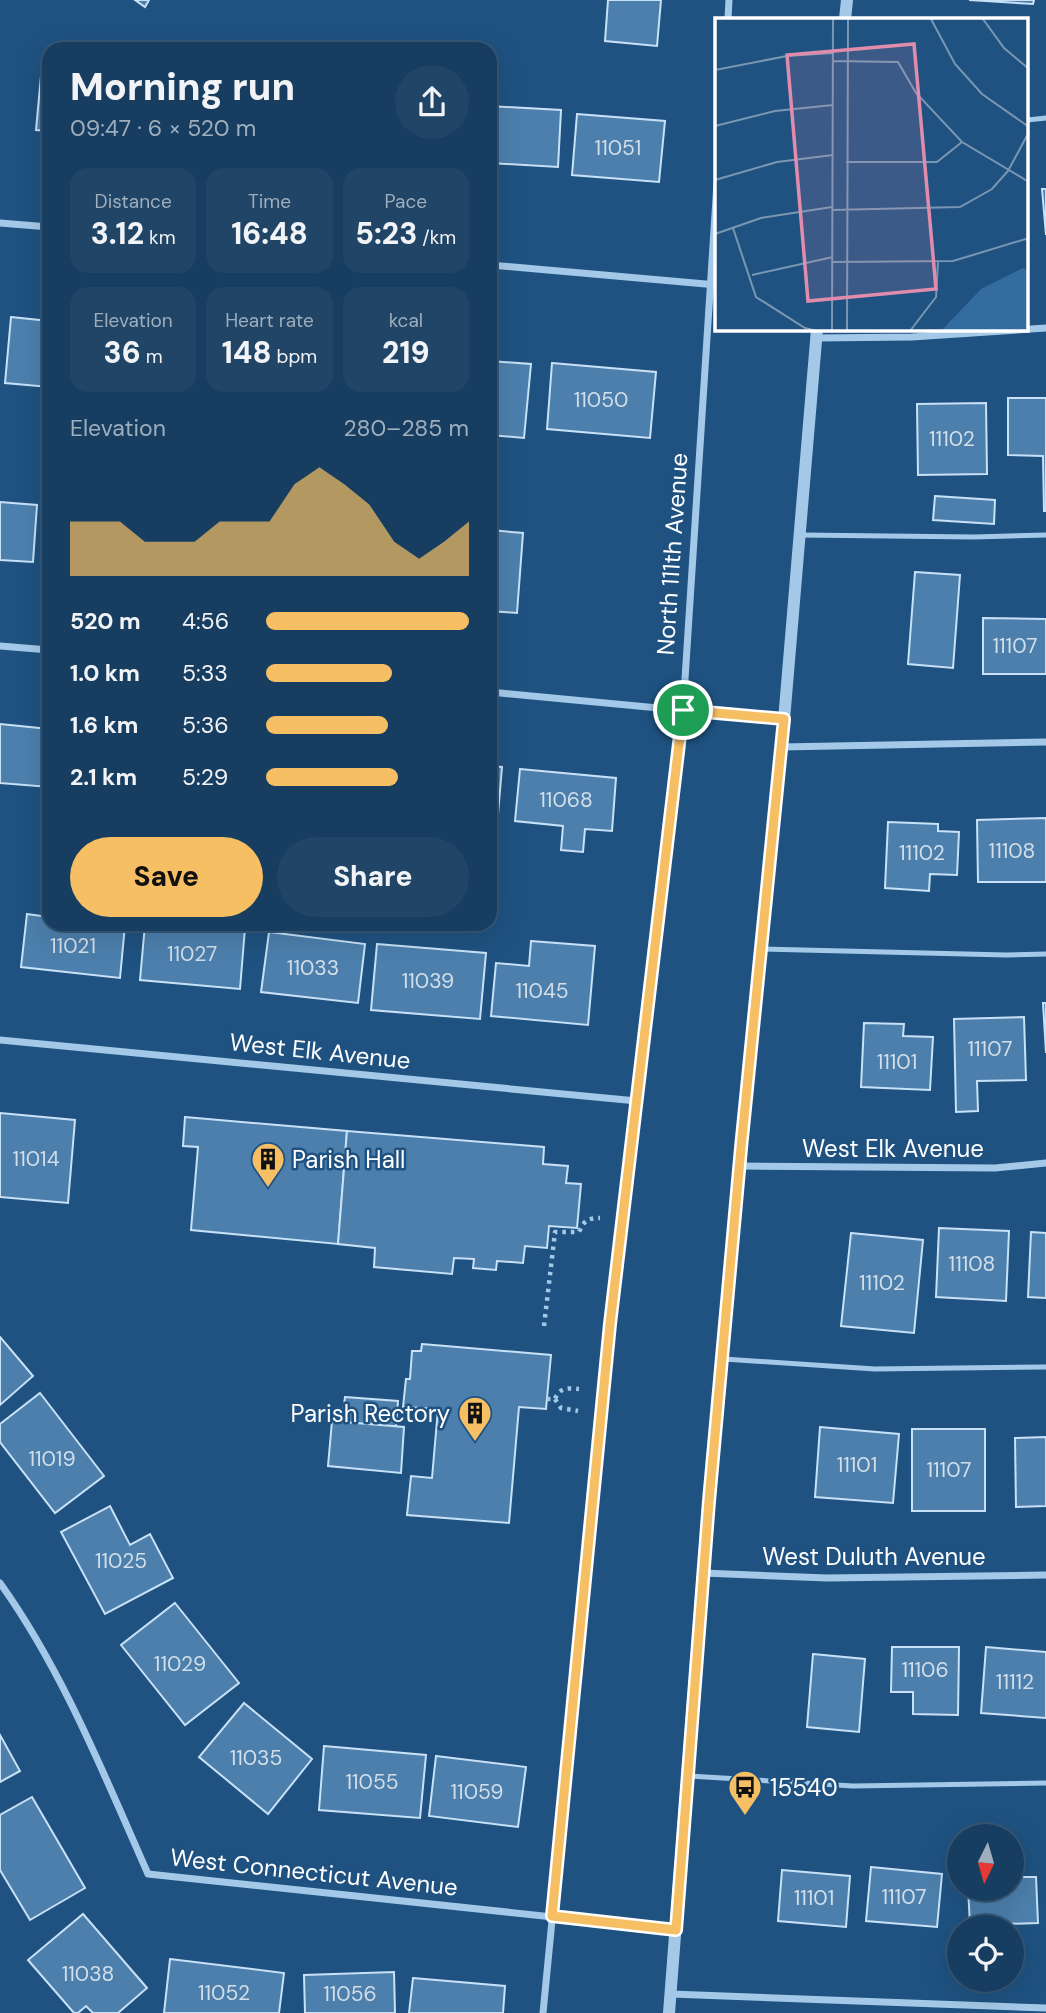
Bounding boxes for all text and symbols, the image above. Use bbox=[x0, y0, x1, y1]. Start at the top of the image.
inset map bbox=[715, 18, 1028, 331]
text: Morning run bbox=[70, 62, 295, 112]
button: share bbox=[395, 65, 469, 139]
text: 09:47 · 6 × 520 m bbox=[70, 113, 256, 143]
house number: 11051 bbox=[595, 134, 641, 162]
text: Distance bbox=[95, 189, 172, 214]
text: Time bbox=[248, 189, 291, 214]
text: Pace bbox=[385, 189, 427, 214]
text: 3.12 bbox=[91, 214, 144, 253]
text: 16:48 bbox=[231, 214, 308, 253]
text: 5:23 bbox=[355, 214, 417, 253]
text: km bbox=[144, 225, 176, 250]
text: /km bbox=[417, 225, 456, 250]
text: Elevation bbox=[94, 308, 173, 333]
text: Heart rate bbox=[225, 308, 314, 333]
text: kcal bbox=[389, 308, 423, 333]
text: 36 bbox=[104, 333, 141, 372]
text: 148 bbox=[222, 333, 271, 372]
text: 219 bbox=[382, 333, 430, 372]
text: m bbox=[141, 344, 163, 369]
text: bpm bbox=[271, 344, 317, 369]
house number: 11050 bbox=[574, 386, 628, 414]
text: Elevation bbox=[70, 413, 166, 443]
text: 280–285 m bbox=[344, 413, 469, 443]
house number: 11102 bbox=[929, 425, 975, 453]
street label: North 111th Avenue bbox=[649, 452, 695, 656]
text: 520 m bbox=[70, 606, 141, 636]
text: 4:56 bbox=[182, 606, 229, 636]
house number: 11107 bbox=[993, 632, 1037, 660]
text: 1.0 km bbox=[70, 658, 140, 688]
text: 5:33 bbox=[182, 658, 228, 688]
pin bbox=[653, 680, 713, 740]
icon: arrive bbox=[664, 691, 702, 729]
text: 1.6 km bbox=[70, 710, 138, 740]
text: 5:36 bbox=[182, 710, 229, 740]
text: 2.1 km bbox=[70, 762, 137, 792]
text: 5:29 bbox=[182, 762, 228, 792]
house number: 11068 bbox=[539, 786, 593, 814]
button: Save bbox=[70, 837, 263, 917]
button: Share bbox=[277, 837, 469, 917]
house number: 11108 bbox=[989, 837, 1035, 865]
house number: 11102 bbox=[899, 839, 945, 867]
house number: 11021 bbox=[50, 932, 96, 960]
house number: 11027 bbox=[167, 940, 217, 968]
house number: 11033 bbox=[287, 954, 339, 982]
house number: 11039 bbox=[402, 967, 454, 995]
house number: 11045 bbox=[515, 977, 569, 1005]
street label: West Elk Avenue bbox=[228, 1026, 412, 1076]
house number: 11107 bbox=[968, 1035, 1012, 1063]
house number: 11101 bbox=[877, 1048, 917, 1076]
street label: West Elk Avenue bbox=[802, 1133, 984, 1164]
building icon: Parish Hall bbox=[249, 1140, 287, 1189]
place label: Parish Hall bbox=[292, 1144, 405, 1175]
house number: 11014 bbox=[13, 1145, 60, 1173]
house number: 11108 bbox=[949, 1250, 995, 1278]
house number: 11102 bbox=[859, 1269, 905, 1297]
building icon: Parish Rectory bbox=[456, 1394, 494, 1443]
place label: Parish Rectory bbox=[291, 1398, 450, 1429]
house number: 11019 bbox=[28, 1445, 76, 1473]
house number: 11101 bbox=[837, 1451, 877, 1479]
house number: 11107 bbox=[927, 1456, 971, 1484]
street label: West Duluth Avenue bbox=[762, 1541, 986, 1572]
house number: 11025 bbox=[95, 1547, 147, 1575]
house number: 11029 bbox=[154, 1650, 206, 1678]
house number: 11106 bbox=[901, 1656, 949, 1684]
house number: 11112 bbox=[996, 1668, 1034, 1696]
house number: 11035 bbox=[230, 1744, 282, 1772]
house number: 11055 bbox=[345, 1768, 399, 1796]
bus stop icon: 15540 bbox=[726, 1768, 764, 1817]
place label: 15540 bbox=[770, 1772, 838, 1803]
house number: 11059 bbox=[451, 1778, 503, 1806]
north arrow bbox=[947, 1824, 1024, 1900]
map controls bbox=[947, 1824, 1024, 1992]
street label: West Connecticut Avenue bbox=[169, 1841, 459, 1903]
house number: 11107 bbox=[882, 1883, 926, 1911]
house number: 11101 bbox=[794, 1884, 834, 1912]
button: locate bbox=[947, 1915, 1024, 1992]
house number: 11038 bbox=[62, 1960, 114, 1988]
house number: 11052 bbox=[198, 1979, 250, 2007]
house number: 11056 bbox=[323, 1980, 377, 2008]

